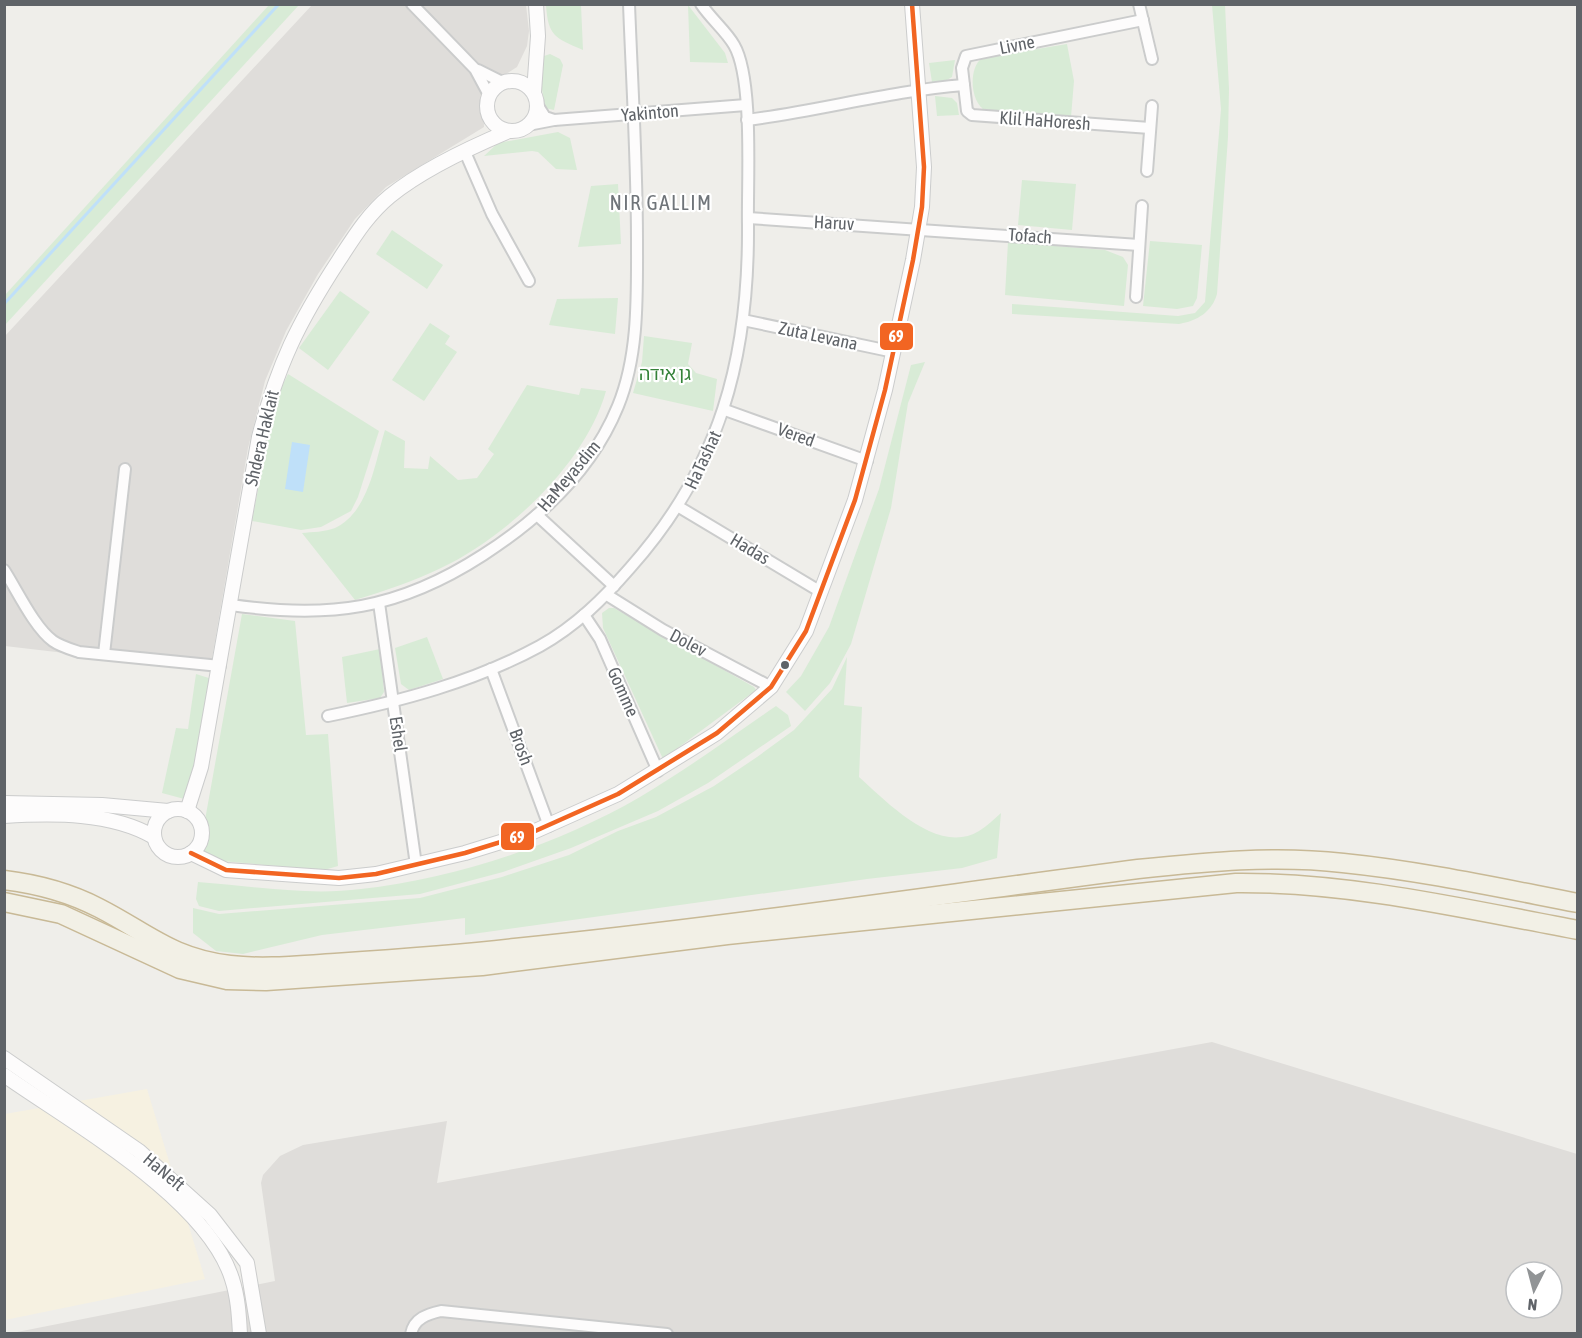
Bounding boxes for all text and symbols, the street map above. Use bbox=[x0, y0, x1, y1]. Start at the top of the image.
street label: Livne bbox=[998, 31, 1036, 58]
street label: Yakinton bbox=[620, 100, 680, 125]
street label: Klil HaHoresh bbox=[999, 107, 1091, 134]
district label: NIR GALLIM bbox=[609, 190, 713, 214]
street label: Haruv bbox=[813, 211, 855, 234]
street label: Tofach bbox=[1007, 223, 1053, 248]
street label: Zuta Levana bbox=[777, 317, 860, 354]
line badge: 69 bbox=[879, 322, 914, 351]
text: 69 bbox=[888, 327, 904, 345]
park label: גן אידה bbox=[639, 363, 691, 384]
street label: Shdera Haklait bbox=[240, 388, 283, 488]
street label: Vered bbox=[775, 418, 818, 451]
street label: HaTashat bbox=[680, 427, 725, 493]
street label: HaMeyasdim bbox=[533, 436, 604, 516]
street label: Hadas bbox=[727, 529, 774, 568]
street label: Dolev bbox=[666, 624, 710, 661]
unlabelled marker bbox=[779, 659, 791, 671]
street label: Gomme bbox=[603, 664, 644, 720]
street label: Eshel bbox=[386, 715, 411, 753]
street label: Brosh bbox=[505, 726, 538, 768]
line badge: 69 bbox=[500, 822, 535, 851]
text: 69 bbox=[509, 828, 525, 846]
street label: HaNeft bbox=[139, 1148, 189, 1195]
north arrow bbox=[1504, 1260, 1564, 1320]
text: N bbox=[1527, 1295, 1538, 1314]

